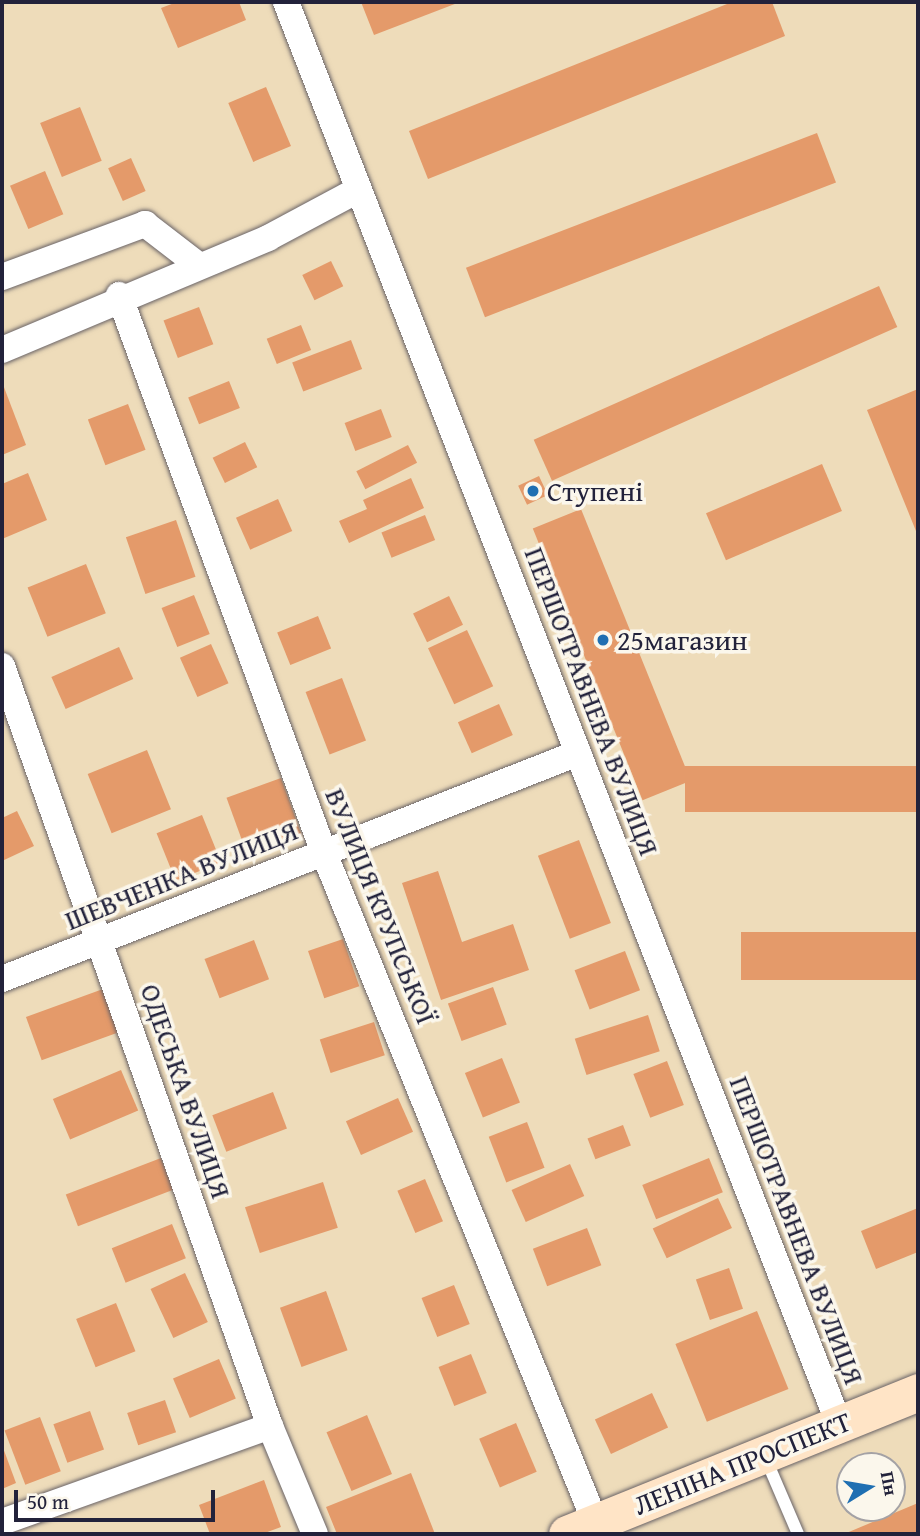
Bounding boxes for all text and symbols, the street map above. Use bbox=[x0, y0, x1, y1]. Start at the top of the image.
place label: Ступені bbox=[547, 474, 643, 508]
marker: Ступені bbox=[525, 483, 541, 499]
street label: ПЕРШОТРАВНЕВА ВУЛИЦЯ bbox=[518, 542, 666, 860]
place label: 25магазин bbox=[617, 623, 748, 657]
marker: 25магазин bbox=[595, 632, 611, 648]
street label: ВУЛИЦЯ КРУПСЬКОЇ bbox=[318, 783, 444, 1029]
street label: ШЕВЧЕНКА ВУЛИЦЯ bbox=[60, 813, 302, 937]
street label: ОДЕСЬКА ВУЛИЦЯ bbox=[134, 979, 238, 1203]
street label: ПЕРШОТРАВНЕВА ВУЛИЦЯ bbox=[723, 1071, 871, 1389]
street label: ЛЕНІНА ПРОСПЕКТ bbox=[628, 1404, 856, 1522]
north arrow bbox=[836, 1452, 906, 1522]
text: Пн bbox=[874, 1469, 906, 1498]
scale bar bbox=[18, 1476, 219, 1520]
text: 50 m bbox=[27, 1486, 69, 1517]

